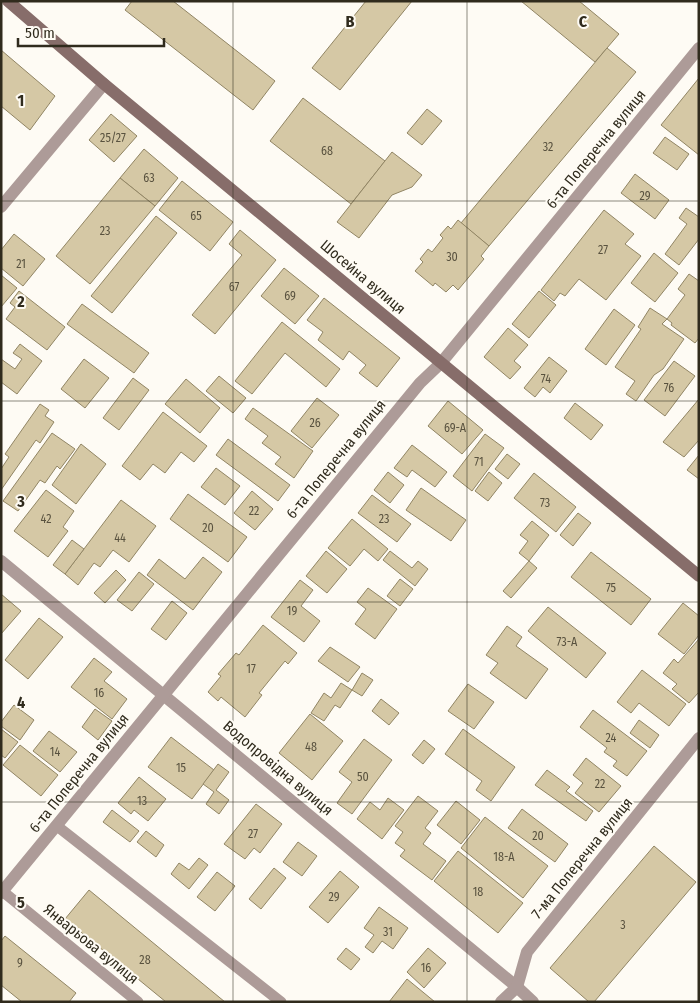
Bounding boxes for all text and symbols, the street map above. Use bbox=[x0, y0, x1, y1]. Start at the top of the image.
text: B bbox=[346, 12, 355, 31]
text: C bbox=[579, 12, 588, 31]
scale bar bbox=[18, 15, 164, 47]
text: 50 m bbox=[25, 24, 55, 42]
street label: 6-та Поперечна вулиця bbox=[542, 86, 650, 212]
text: 1 bbox=[18, 91, 24, 110]
house number: 25/27 bbox=[100, 131, 126, 145]
house number: 32 bbox=[543, 140, 553, 154]
house number: 68 bbox=[321, 144, 333, 158]
house number: 63 bbox=[143, 171, 155, 185]
house number: 29 bbox=[639, 189, 651, 203]
house number: 65 bbox=[190, 209, 202, 223]
house number: 23 bbox=[100, 224, 110, 238]
street label: Шосейна вулиця bbox=[317, 236, 409, 318]
house number: 27 bbox=[598, 243, 608, 257]
house number: 30 bbox=[446, 250, 458, 264]
house number: 21 bbox=[16, 257, 26, 271]
house number: 67 bbox=[229, 280, 239, 294]
house number: 69 bbox=[284, 289, 296, 303]
text: 2 bbox=[16, 292, 25, 311]
house number: 74 bbox=[541, 372, 551, 386]
house number: 76 bbox=[664, 381, 674, 395]
street label: 6-та Поперечна вулиця bbox=[282, 396, 390, 522]
house number: 26 bbox=[309, 416, 321, 430]
house number: 69-А bbox=[444, 421, 467, 435]
house number: 71 bbox=[474, 455, 484, 469]
text: 3 bbox=[16, 492, 25, 511]
house number: 73 bbox=[540, 496, 550, 510]
house number: 22 bbox=[249, 504, 259, 518]
house number: 42 bbox=[41, 512, 51, 526]
house number: 23 bbox=[379, 512, 389, 526]
house number: 20 bbox=[202, 521, 214, 535]
house number: 44 bbox=[114, 531, 126, 545]
house number: 75 bbox=[606, 581, 617, 595]
house number: 19 bbox=[287, 604, 297, 618]
house number: 73-А bbox=[557, 635, 578, 649]
house number: 17 bbox=[246, 662, 256, 676]
house number: 16 bbox=[94, 686, 104, 700]
text: 4 bbox=[17, 693, 25, 712]
street label: 6-та Поперечна вулиця bbox=[25, 710, 133, 836]
street label: Водопровідна вулиця bbox=[219, 717, 337, 819]
house number: 24 bbox=[606, 731, 617, 745]
house number: 48 bbox=[305, 740, 317, 754]
house number: 14 bbox=[50, 745, 60, 759]
house number: 15 bbox=[176, 761, 187, 775]
house number: 50 bbox=[357, 770, 369, 784]
house number: 22 bbox=[595, 777, 605, 791]
house number: 13 bbox=[137, 794, 147, 808]
street label: 7-ма Поперечна вулиця bbox=[528, 794, 636, 922]
house number: 27 bbox=[248, 827, 258, 841]
house number: 20 bbox=[532, 829, 544, 843]
house number: 18-А bbox=[493, 850, 515, 864]
house number: 18 bbox=[473, 885, 483, 899]
house number: 29 bbox=[328, 890, 340, 904]
text: 5 bbox=[17, 893, 25, 912]
street label: Январьова вулиця bbox=[40, 900, 142, 988]
house number: 3 bbox=[620, 918, 626, 932]
house number: 31 bbox=[383, 925, 393, 939]
house number: 28 bbox=[139, 953, 151, 967]
house number: 9 bbox=[17, 956, 23, 970]
house number: 16 bbox=[421, 961, 431, 975]

